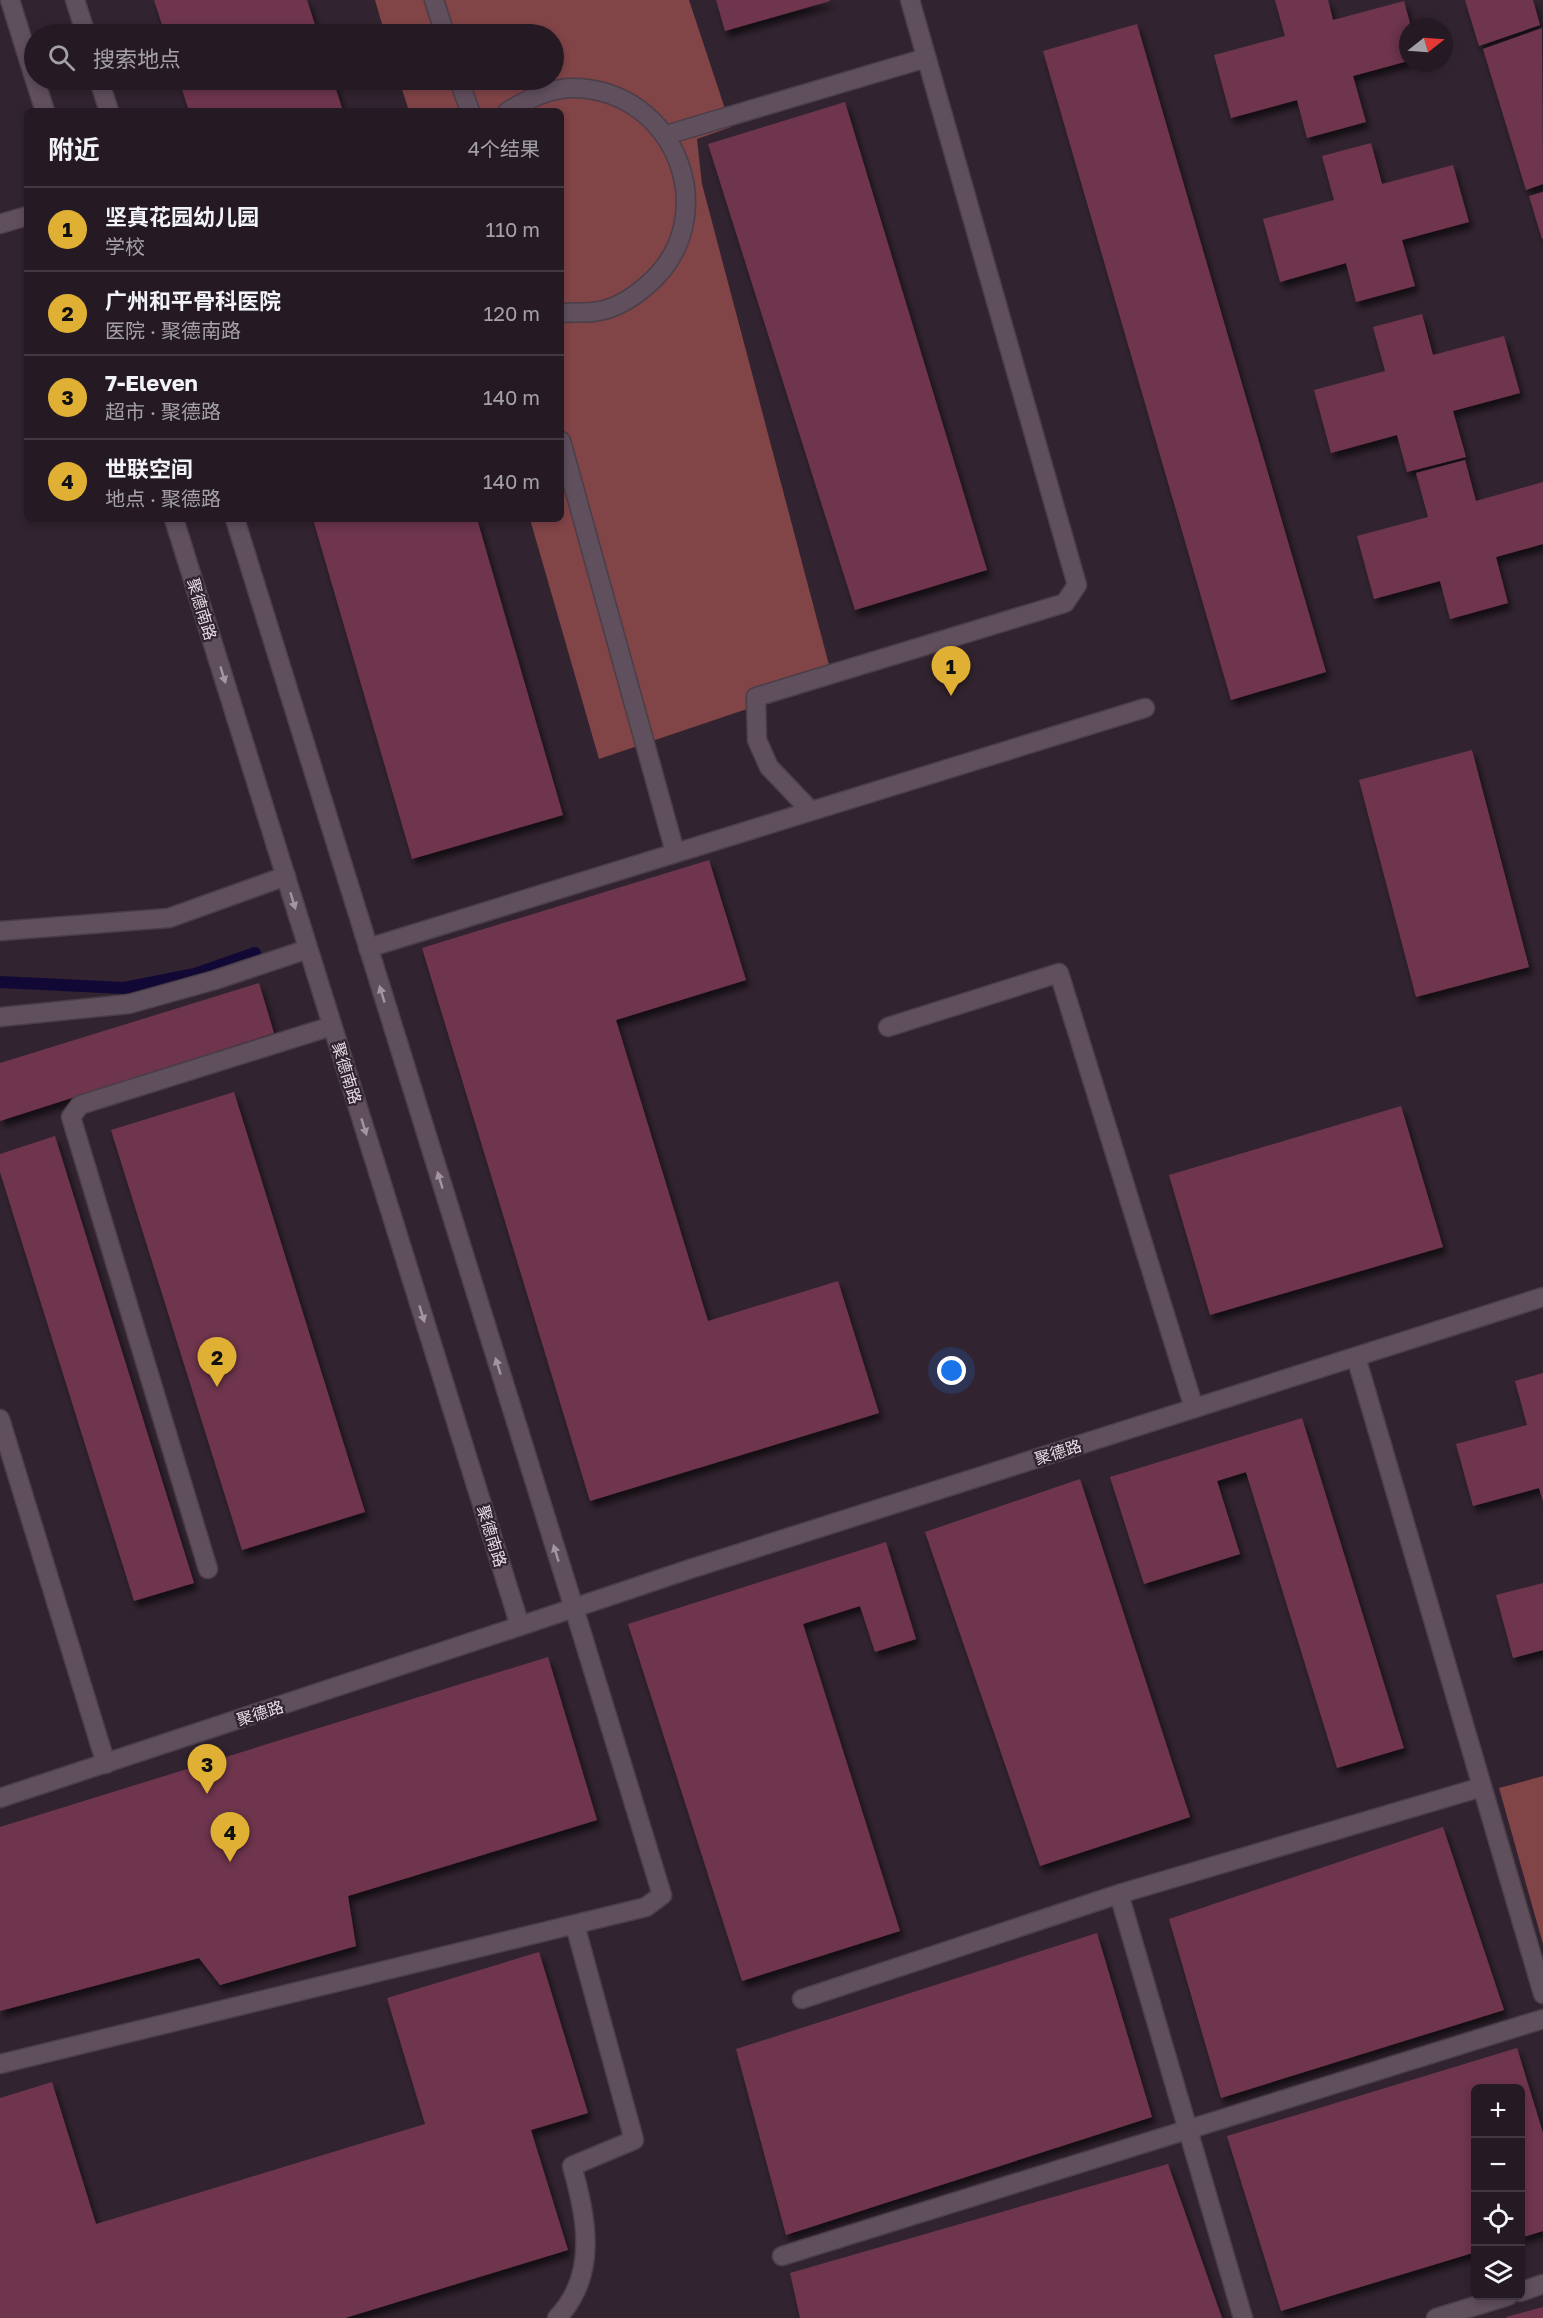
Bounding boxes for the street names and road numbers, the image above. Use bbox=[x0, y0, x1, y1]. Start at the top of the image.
street label: 聚德南路 bbox=[183, 575, 221, 643]
street label: 聚德南路 bbox=[328, 1039, 366, 1107]
street label: 聚德路 bbox=[1032, 1435, 1084, 1469]
street label: 聚德南路 bbox=[473, 1502, 511, 1570]
street label: 聚德路 bbox=[234, 1696, 286, 1730]

